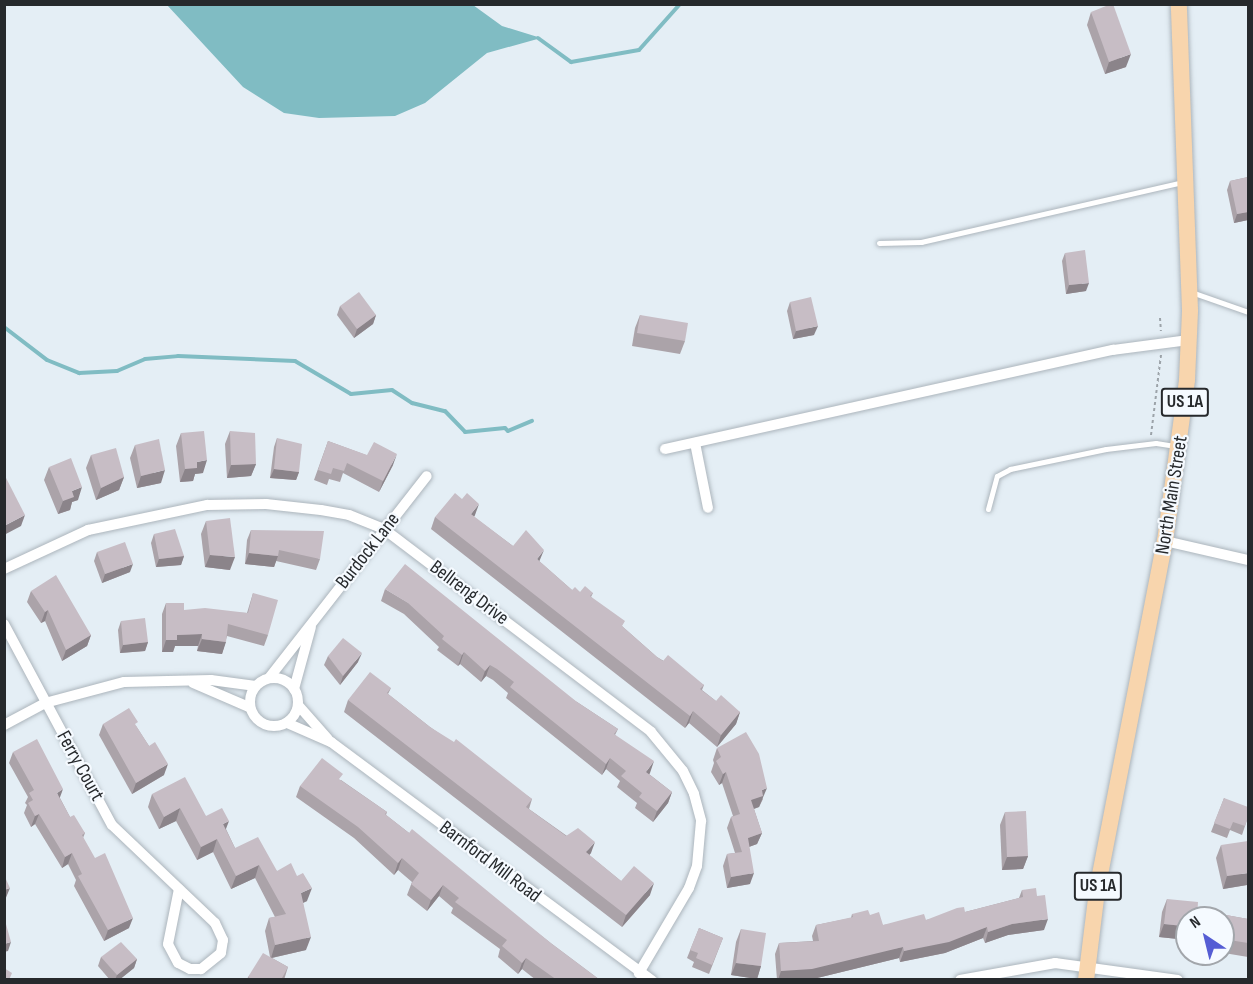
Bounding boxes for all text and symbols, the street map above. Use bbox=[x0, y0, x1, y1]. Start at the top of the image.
road number: US 1A bbox=[1160, 387, 1210, 417]
street label: North Main Street bbox=[1151, 434, 1193, 556]
street label: Burdock Lane bbox=[331, 508, 405, 594]
street label: Bellreng Drive bbox=[425, 556, 513, 630]
street label: Ferry Court bbox=[51, 727, 109, 805]
street label: Barnford Mill Road bbox=[434, 816, 546, 908]
road number: US 1A bbox=[1072, 871, 1124, 901]
north arrow bbox=[1175, 906, 1235, 966]
text: N bbox=[1187, 912, 1204, 933]

